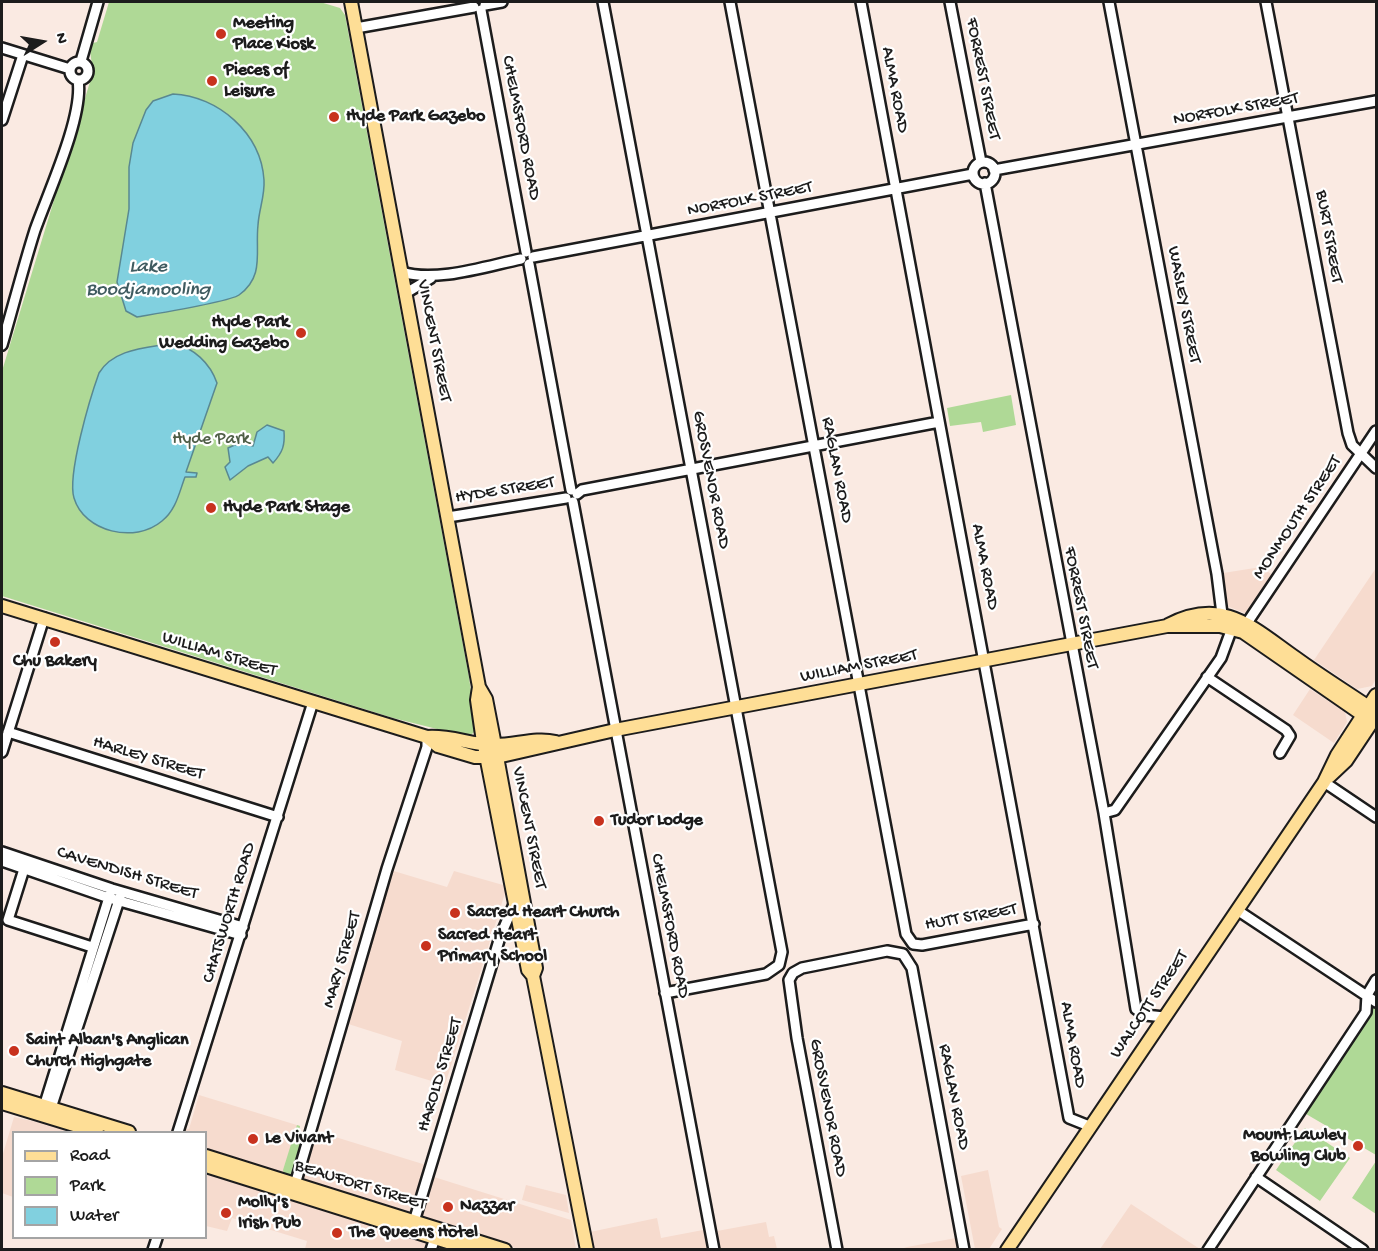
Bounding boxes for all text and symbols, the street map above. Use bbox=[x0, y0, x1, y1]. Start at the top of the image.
north arrow bbox=[12, 12, 72, 72]
place label: Meeting Place Kiosk bbox=[233, 13, 314, 56]
street label: FORREST STREET bbox=[960, 16, 1004, 142]
marker: Meeting Place Kiosk bbox=[214, 27, 228, 41]
text: N bbox=[50, 32, 70, 45]
street label: ALMA ROAD bbox=[875, 45, 913, 135]
street label: CHELMSFORD ROAD bbox=[495, 54, 545, 202]
place label: Pieces of Leisure bbox=[224, 60, 288, 103]
marker: Pieces of Leisure bbox=[205, 74, 219, 88]
street label: NORFOLK STREET bbox=[1172, 88, 1300, 132]
place label: Hyde Park Gazebo bbox=[346, 106, 485, 128]
marker: Hyde Park Gazebo bbox=[327, 110, 341, 124]
street label: NORFOLK STREET bbox=[686, 177, 814, 223]
street label: BURT STREET bbox=[1309, 189, 1347, 285]
street label: WASLEY STREET bbox=[1161, 245, 1205, 365]
water label: Lake Boodjamooling bbox=[86, 256, 210, 303]
street label: VINCENT STREET bbox=[411, 278, 455, 404]
place label: Hyde Park Wedding Gazebo bbox=[159, 312, 289, 354]
marker: Hyde Park Wedding Gazebo bbox=[294, 326, 308, 340]
street label: GROSVENOR ROAD bbox=[686, 409, 734, 551]
street label: RAGLAN ROAD bbox=[815, 415, 857, 525]
park label: Hyde Park bbox=[172, 429, 250, 451]
street label: MONMOUTH STREET bbox=[1249, 452, 1347, 584]
street label: HYDE STREET bbox=[454, 473, 556, 509]
place label: Hyde Park Stage bbox=[223, 497, 350, 519]
marker: Hyde Park Stage bbox=[204, 501, 218, 515]
street label: ALMA ROAD bbox=[965, 522, 1003, 612]
street label: FORREST STREET bbox=[1058, 545, 1102, 671]
street label: WILLIAM STREET bbox=[159, 627, 279, 683]
marker: Chu Bakery bbox=[48, 635, 62, 649]
street label: WILLIAM STREET bbox=[799, 645, 919, 689]
place label: Chu Bakery bbox=[13, 651, 97, 673]
street label: HARLEY STREET bbox=[90, 732, 206, 786]
street label: VINCENT STREET bbox=[506, 765, 550, 891]
place label: Tudor Lodge bbox=[611, 810, 703, 832]
marker: Tudor Lodge bbox=[592, 814, 606, 828]
street label: CHATSWORTH ROAD bbox=[198, 840, 262, 986]
street label: CAVENDISH STREET bbox=[54, 842, 200, 906]
street label: CHELMSFORD ROAD bbox=[644, 852, 694, 1000]
street label: HUTT STREET bbox=[923, 899, 1019, 937]
place label: Sacred Heart Church bbox=[467, 902, 619, 924]
marker: Sacred Heart Church bbox=[448, 906, 462, 920]
street label: MARY STREET bbox=[319, 909, 367, 1011]
place label: Sacred Heart Primary School bbox=[438, 925, 547, 968]
marker: Sacred Heart Primary School bbox=[419, 939, 433, 953]
street label: WALCOTT STREET bbox=[1106, 947, 1194, 1063]
street label: ALMA ROAD bbox=[1054, 1000, 1090, 1090]
street label: HAROLD STREET bbox=[413, 1016, 469, 1134]
place label: Saint Alban's Anglican Church Highgate bbox=[26, 1030, 188, 1072]
street label: GROSVENOR ROAD bbox=[803, 1037, 851, 1179]
street label: RAGLAN ROAD bbox=[932, 1042, 974, 1152]
marker: Saint Alban's Anglican Church Highgate bbox=[7, 1044, 21, 1058]
place label: Mount Lawley Bowling Club bbox=[1243, 1125, 1346, 1168]
place label: Le Vivant bbox=[265, 1128, 333, 1150]
legend bbox=[12, 1131, 207, 1239]
marker: Le Vivant bbox=[246, 1132, 260, 1146]
marker: Mount Lawley Bowling Club bbox=[1351, 1139, 1365, 1153]
text: Road bbox=[70, 1146, 109, 1167]
street label: BEAUFORT STREET bbox=[292, 1156, 428, 1216]
text: Park bbox=[70, 1176, 104, 1197]
place label: Molly's Irish Pub bbox=[238, 1192, 301, 1234]
place label: Nazzar bbox=[460, 1196, 514, 1218]
marker: Nazzar bbox=[441, 1200, 455, 1214]
text: Water bbox=[70, 1206, 118, 1227]
marker: Molly's Irish Pub bbox=[219, 1206, 233, 1220]
place label: The Queens Hotel bbox=[349, 1222, 478, 1244]
marker: The Queens Hotel bbox=[330, 1226, 344, 1240]

